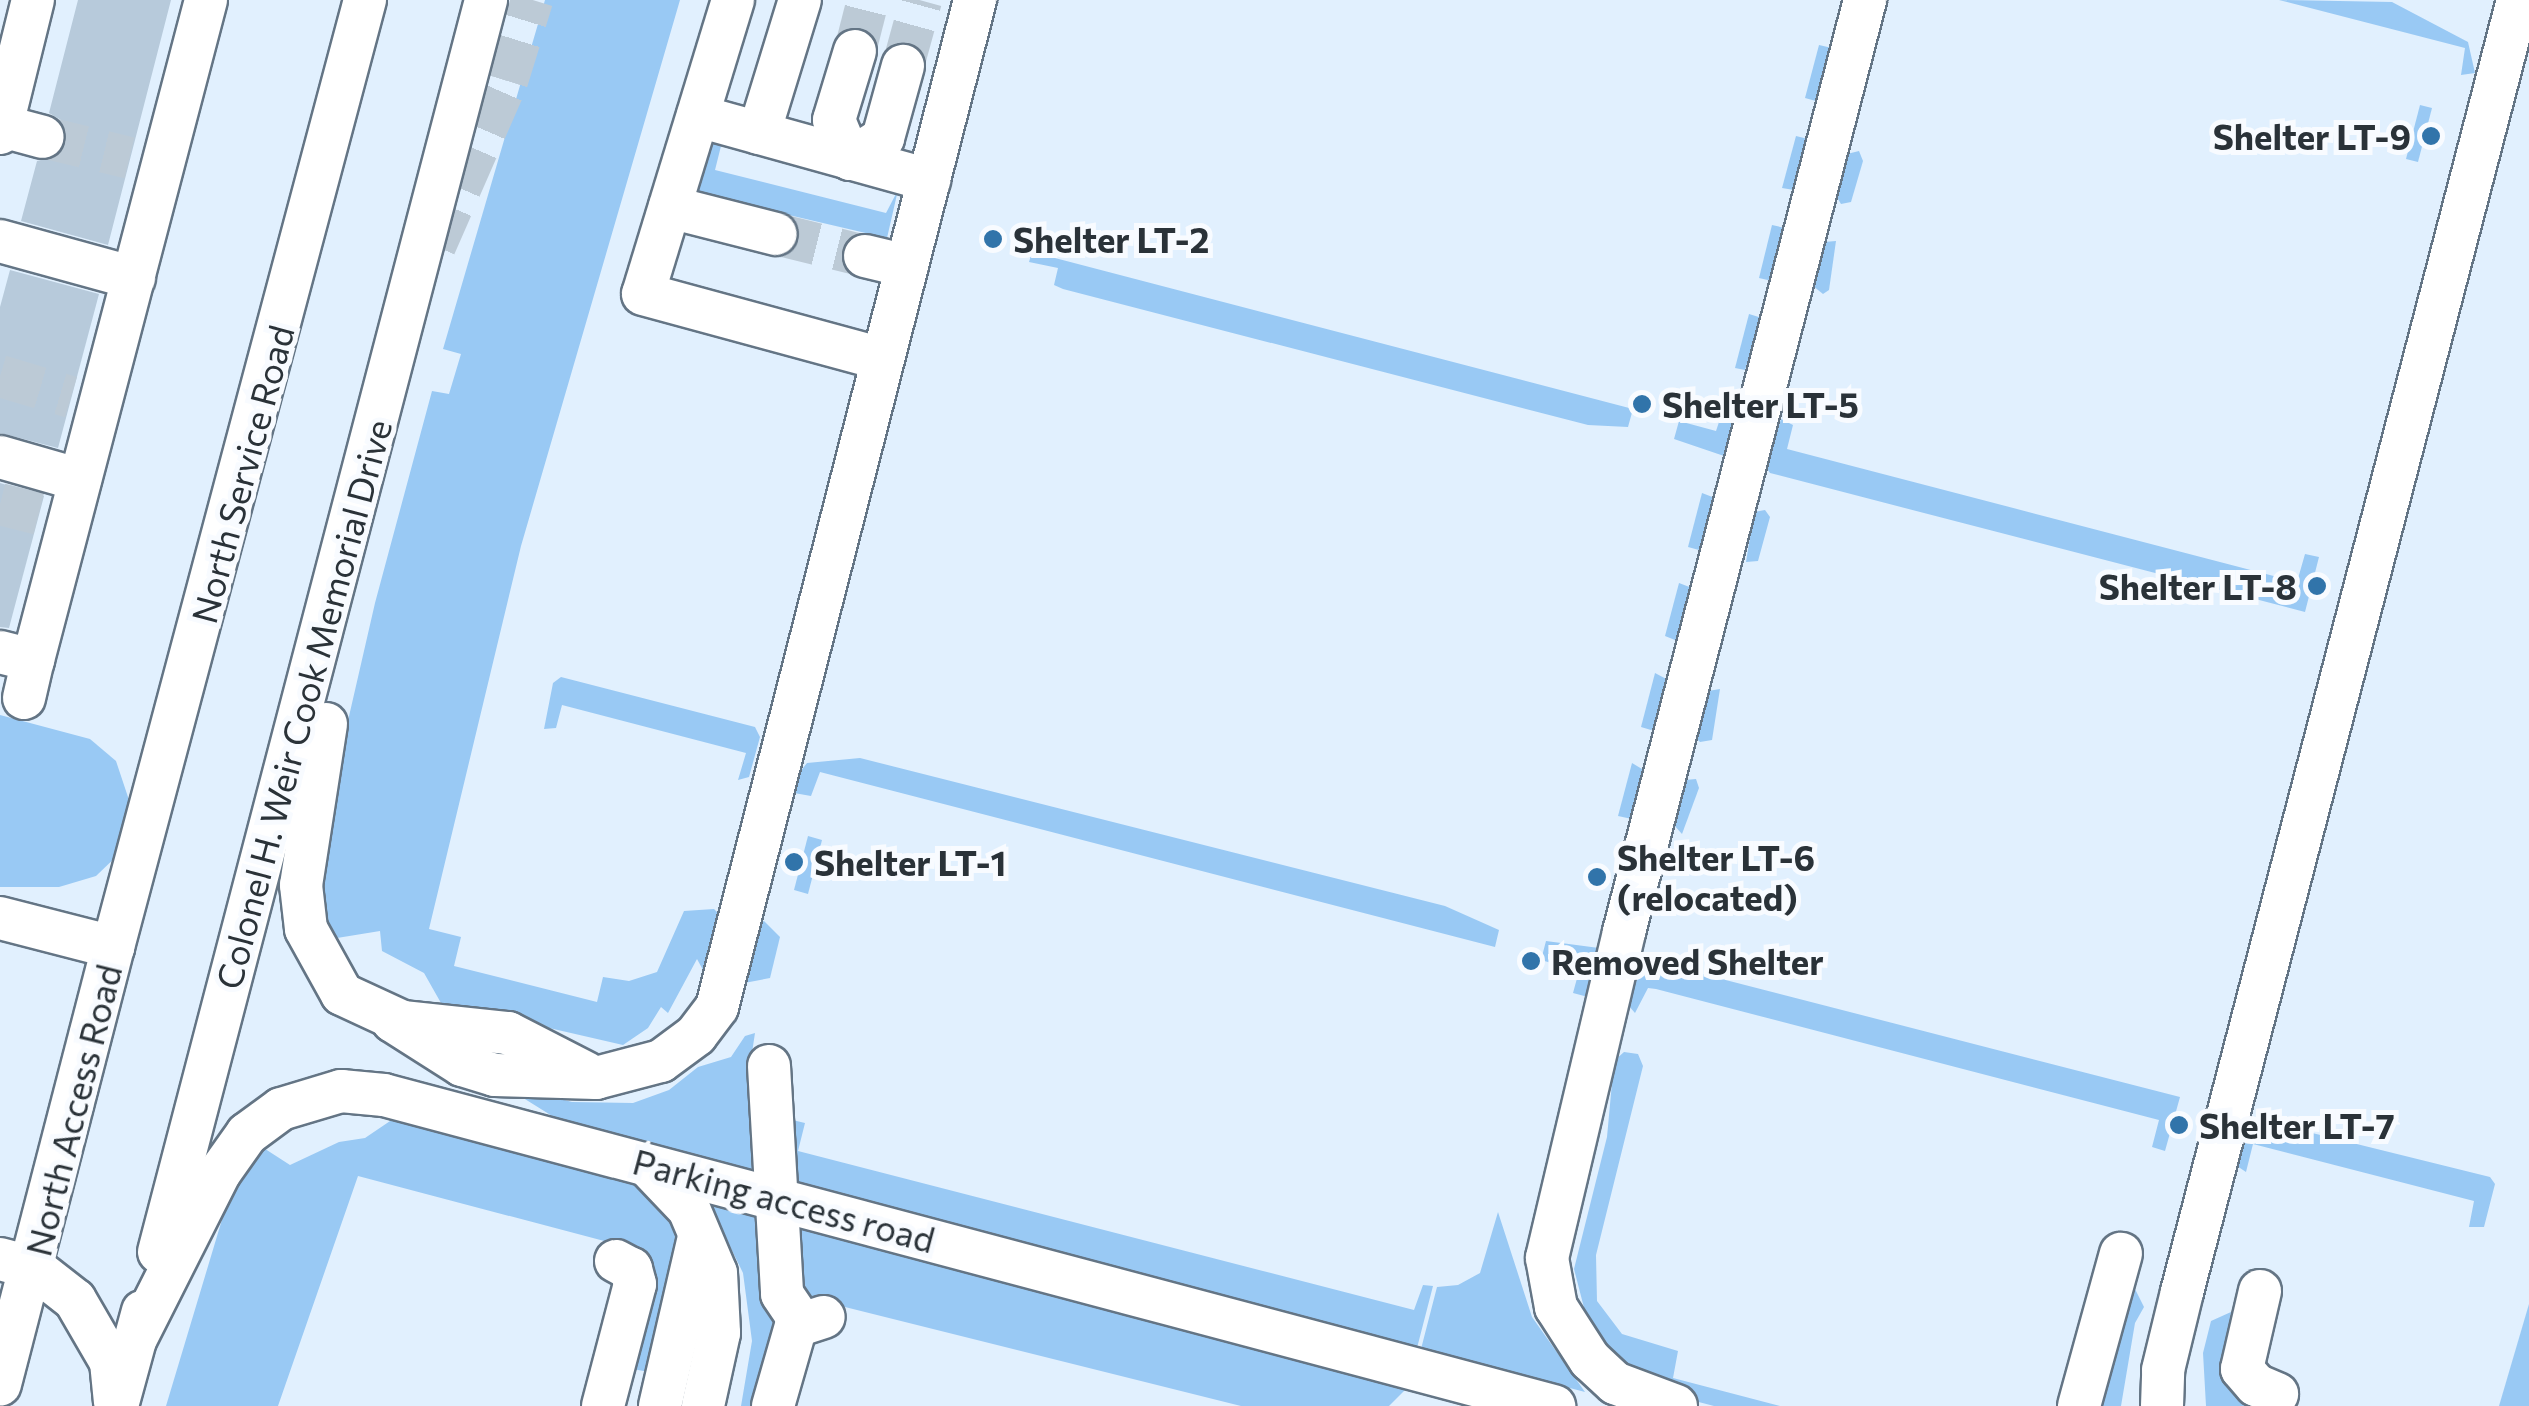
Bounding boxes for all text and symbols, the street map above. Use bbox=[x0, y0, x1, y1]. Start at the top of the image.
place label: Shelter LT-9 bbox=[2213, 115, 2411, 157]
marker: Shelter LT-9 bbox=[2420, 125, 2442, 147]
place label: Shelter LT-2 bbox=[1013, 218, 1210, 260]
marker: Shelter LT-2 bbox=[982, 228, 1004, 250]
street label: North Service Road bbox=[182, 321, 302, 627]
place label: Shelter LT-5 bbox=[1662, 383, 1859, 425]
marker: Shelter LT-5 bbox=[1631, 393, 1653, 415]
street label: Colonel H. Weir Cook Memorial Drive bbox=[207, 415, 399, 993]
place label: Shelter LT-8 bbox=[2099, 565, 2297, 607]
marker: Shelter LT-8 bbox=[2306, 575, 2328, 597]
place label: Shelter LT-6 (relocated) bbox=[1617, 836, 1815, 918]
place label: Shelter LT-1 bbox=[814, 841, 1006, 883]
marker: Shelter LT-1 bbox=[783, 851, 805, 873]
marker: Shelter LT-6 (relocated) bbox=[1586, 866, 1608, 888]
place label: Removed Shelter bbox=[1551, 940, 1824, 982]
marker: Removed Shelter bbox=[1520, 950, 1542, 972]
street label: North Access Road bbox=[16, 960, 130, 1260]
place label: Shelter LT-7 bbox=[2199, 1104, 2395, 1146]
marker: Shelter LT-7 bbox=[2168, 1114, 2190, 1136]
street label: Parking access road bbox=[629, 1140, 939, 1260]

